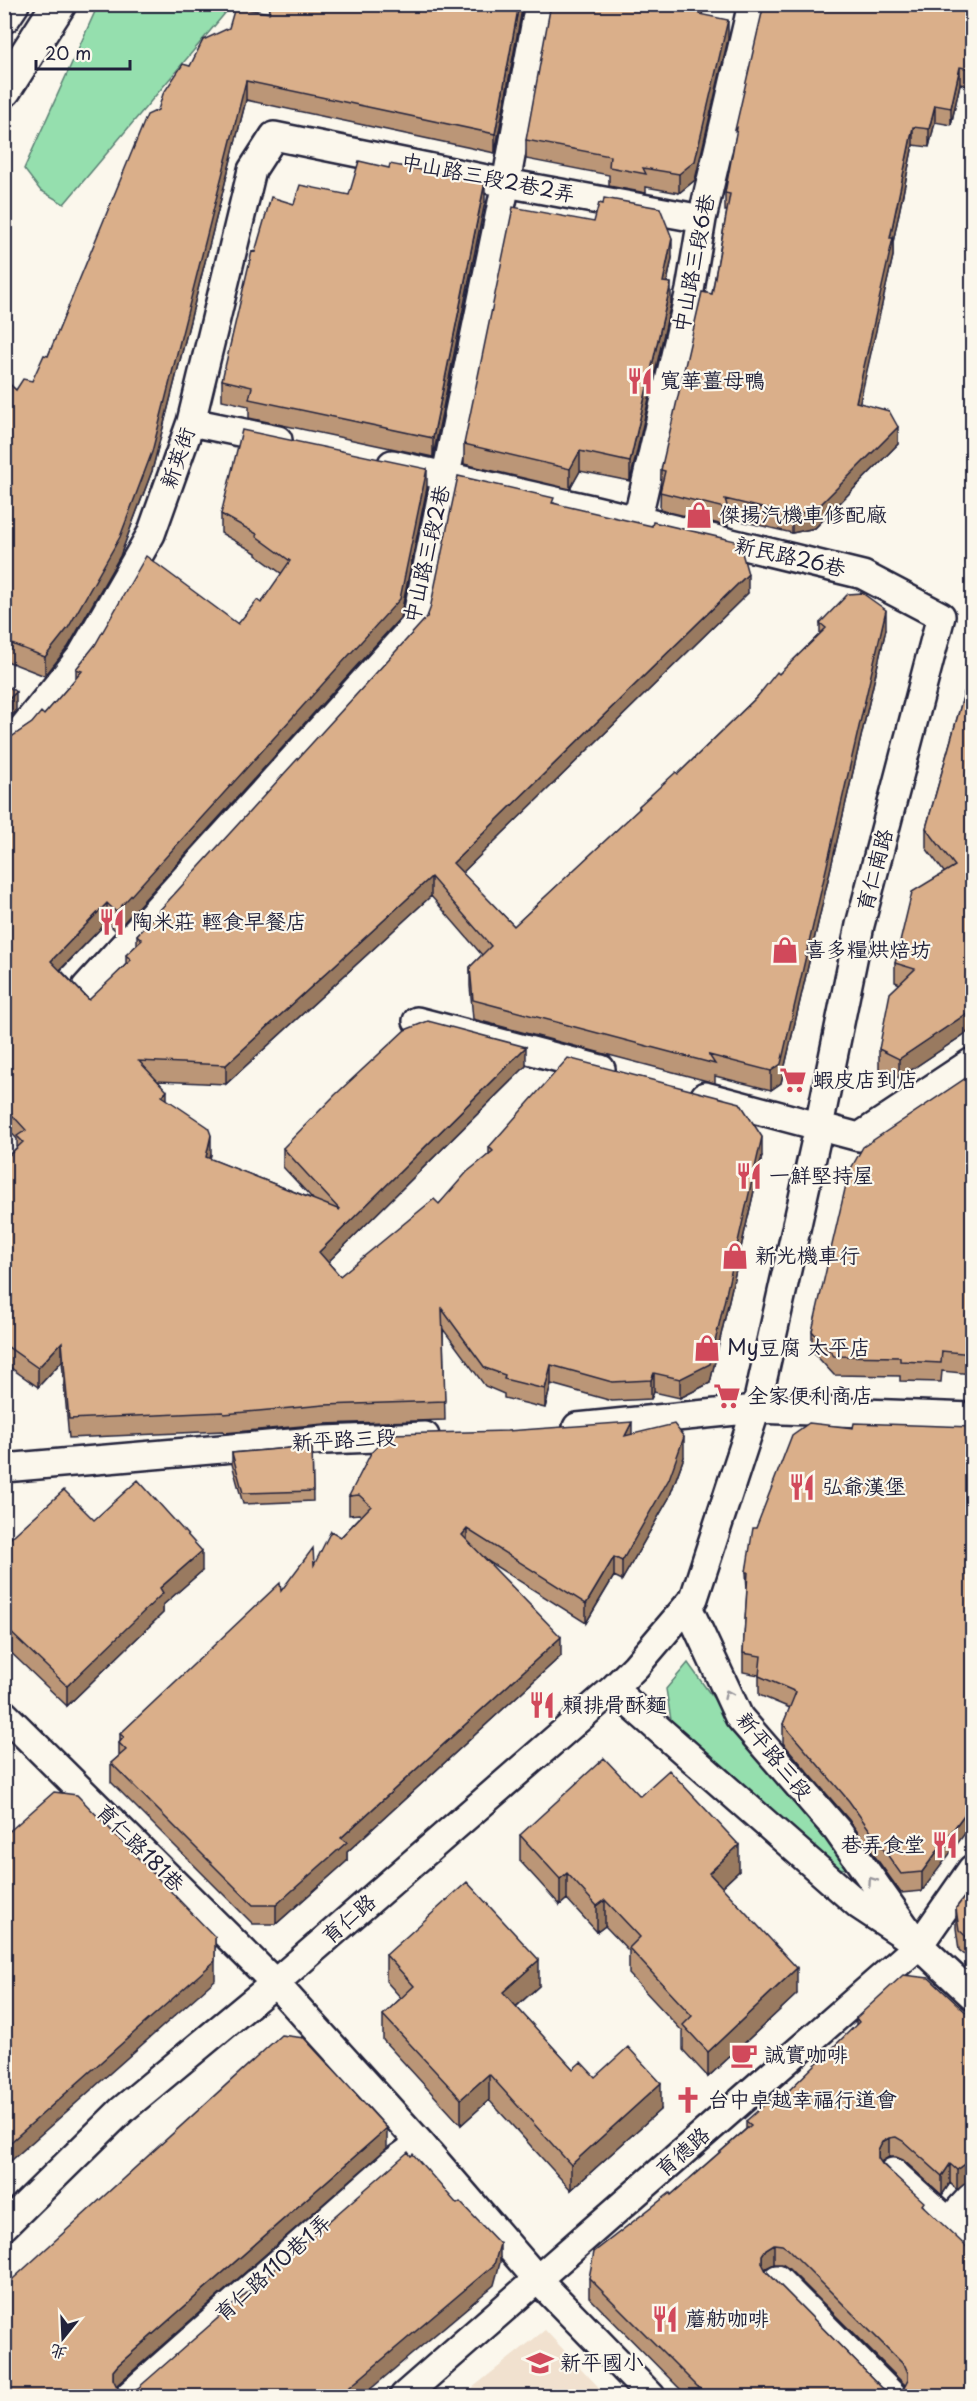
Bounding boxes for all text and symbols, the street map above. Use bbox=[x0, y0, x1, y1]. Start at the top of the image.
scale bar bbox=[36, 33, 130, 71]
text: 20 m bbox=[45, 39, 91, 66]
street label: 中山路三段2巷2弄 bbox=[399, 143, 578, 209]
street label: 中山路三段6巷 bbox=[663, 190, 721, 335]
place label: 寬華薑母鴨 bbox=[660, 363, 765, 395]
restaurant icon: 寬華薑母鴨 bbox=[625, 366, 655, 396]
street label: 新英街 bbox=[151, 422, 201, 492]
street label: 中山路三段2巷 bbox=[394, 481, 456, 626]
place label: 傑揚汽機車修配廠 bbox=[719, 497, 887, 529]
shop icon: 傑揚汽機車修配廠 bbox=[684, 500, 714, 530]
street label: 新民路26巷 bbox=[732, 527, 849, 583]
street label: 育仁南路 bbox=[847, 825, 899, 914]
place label: 陶米莊 輕食早餐店 bbox=[132, 904, 307, 936]
restaurant icon: 陶米莊 輕食早餐店 bbox=[97, 907, 127, 937]
place label: 喜多糧烘焙坊 bbox=[805, 932, 931, 964]
shop icon: 喜多糧烘焙坊 bbox=[770, 935, 800, 965]
place label: 蝦皮店到店 bbox=[813, 1062, 918, 1094]
supermarket icon: 蝦皮店到店 bbox=[778, 1065, 808, 1095]
place label: 一鮮堅持屋 bbox=[769, 1158, 874, 1190]
restaurant icon: 一鮮堅持屋 bbox=[734, 1161, 764, 1191]
place label: 新光機車行 bbox=[755, 1238, 860, 1270]
shop icon: 新光機車行 bbox=[720, 1241, 750, 1271]
place label: My豆腐 太平店 bbox=[727, 1330, 871, 1362]
shop icon: My豆腐 太平店 bbox=[692, 1333, 722, 1363]
place label: 全家便利商店 bbox=[747, 1378, 873, 1410]
supermarket icon: 全家便利商店 bbox=[712, 1381, 742, 1411]
street label: 新平路三段 bbox=[291, 1419, 397, 1457]
place label: 弘爺漢堡 bbox=[822, 1469, 906, 1501]
restaurant icon: 弘爺漢堡 bbox=[787, 1472, 817, 1502]
place label: 賴排骨酥麵 bbox=[562, 1687, 667, 1719]
one-way arrow bbox=[724, 1689, 736, 1700]
restaurant icon: 賴排骨酥麵 bbox=[527, 1690, 557, 1720]
street label: 新平路三段 bbox=[730, 1704, 821, 1806]
street label: 育仁路181巷 bbox=[90, 1795, 193, 1898]
place label: 巷弄食堂 bbox=[841, 1827, 925, 1859]
restaurant icon: 巷弄食堂 bbox=[930, 1830, 960, 1860]
one-way arrow bbox=[869, 1876, 880, 1887]
street label: 育仁路 bbox=[313, 1885, 382, 1950]
place label: 誠實咖啡 bbox=[764, 2037, 848, 2069]
cafe icon: 誠實咖啡 bbox=[729, 2040, 759, 2070]
place label: 台中卓越幸福行道會 bbox=[708, 2082, 897, 2114]
church icon: 台中卓越幸福行道會 bbox=[673, 2085, 703, 2115]
street label: 育德路 bbox=[647, 2118, 716, 2183]
street label: 育仁路110巷1弄 bbox=[206, 2205, 337, 2328]
place label: 蘑舫咖啡 bbox=[685, 2301, 769, 2333]
restaurant icon: 蘑舫咖啡 bbox=[650, 2304, 680, 2334]
north arrow bbox=[33, 2308, 93, 2368]
text: 北 bbox=[47, 2339, 69, 2367]
place label: 新平國小 bbox=[560, 2345, 644, 2377]
school or university icon: 新平國小 bbox=[525, 2348, 555, 2378]

